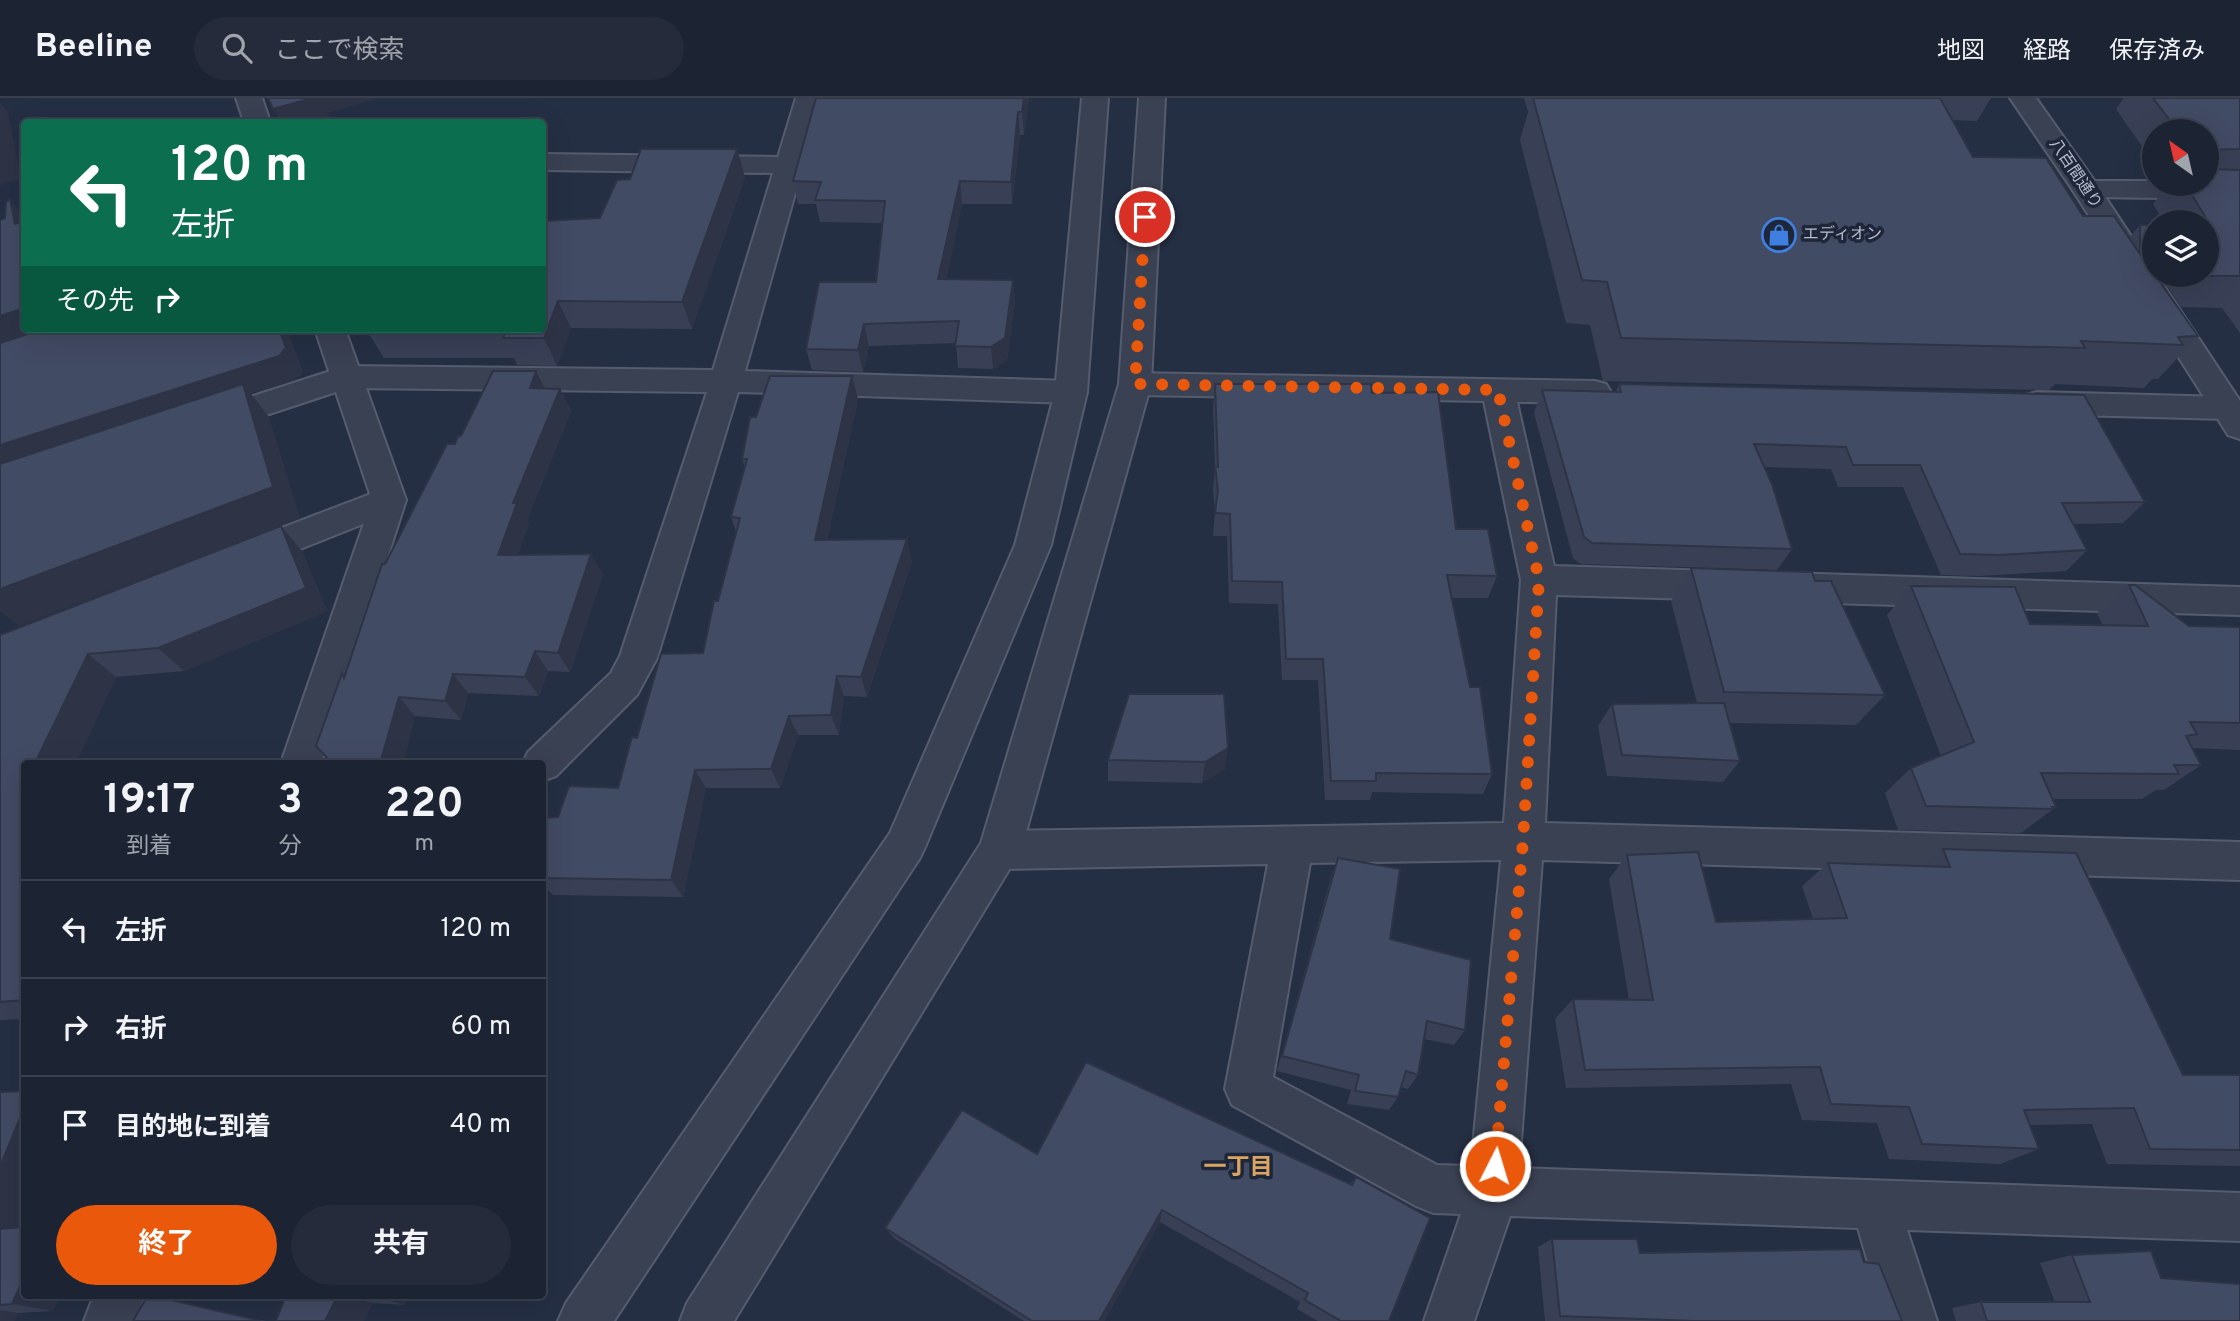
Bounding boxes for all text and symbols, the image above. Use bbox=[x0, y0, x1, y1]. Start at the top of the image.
search box bbox=[194, 17, 684, 80]
text: Beeline bbox=[35, 27, 152, 69]
icon: search bbox=[218, 29, 256, 67]
text: ここで検索 bbox=[274, 35, 404, 68]
text: 地図 bbox=[1937, 37, 1985, 67]
text: 経路 bbox=[2023, 37, 2071, 67]
text: 保存済み bbox=[2109, 37, 2205, 67]
north arrow bbox=[2142, 119, 2219, 196]
map controls bbox=[2142, 119, 2219, 287]
street label: 八百間通り bbox=[2044, 135, 2106, 213]
text: 120 m bbox=[171, 137, 308, 199]
icon: left bbox=[56, 147, 147, 238]
pin bbox=[1115, 187, 1175, 247]
icon: arrive bbox=[1126, 198, 1164, 236]
text: 左折 bbox=[171, 207, 235, 247]
button: layers bbox=[2142, 210, 2219, 287]
shop icon: エディオン bbox=[1760, 216, 1798, 254]
place label: エディオン bbox=[1803, 225, 1882, 245]
icon: right bbox=[148, 280, 186, 318]
text: その先 bbox=[56, 286, 134, 319]
text: 19:17 bbox=[103, 775, 195, 828]
text: 3 bbox=[277, 775, 303, 828]
text: 220 bbox=[385, 779, 464, 832]
text: m bbox=[415, 830, 434, 859]
text: 到着 bbox=[126, 833, 172, 862]
text: 分 bbox=[279, 833, 302, 862]
icon: left bbox=[56, 910, 94, 948]
text: 120 m bbox=[441, 913, 511, 946]
text: 左折 bbox=[115, 916, 167, 949]
icon: right bbox=[56, 1008, 94, 1046]
text: 60 m bbox=[451, 1011, 511, 1044]
text: 右折 bbox=[115, 1014, 167, 1047]
icon: arrive bbox=[56, 1106, 94, 1144]
text: 40 m bbox=[450, 1109, 511, 1142]
text: 目的地に到着 bbox=[115, 1112, 271, 1145]
position arrow bbox=[1458, 1129, 1532, 1203]
district label: 一丁目 bbox=[1204, 1154, 1273, 1183]
button: 終了 bbox=[56, 1205, 277, 1285]
button: 共有 bbox=[291, 1205, 511, 1285]

